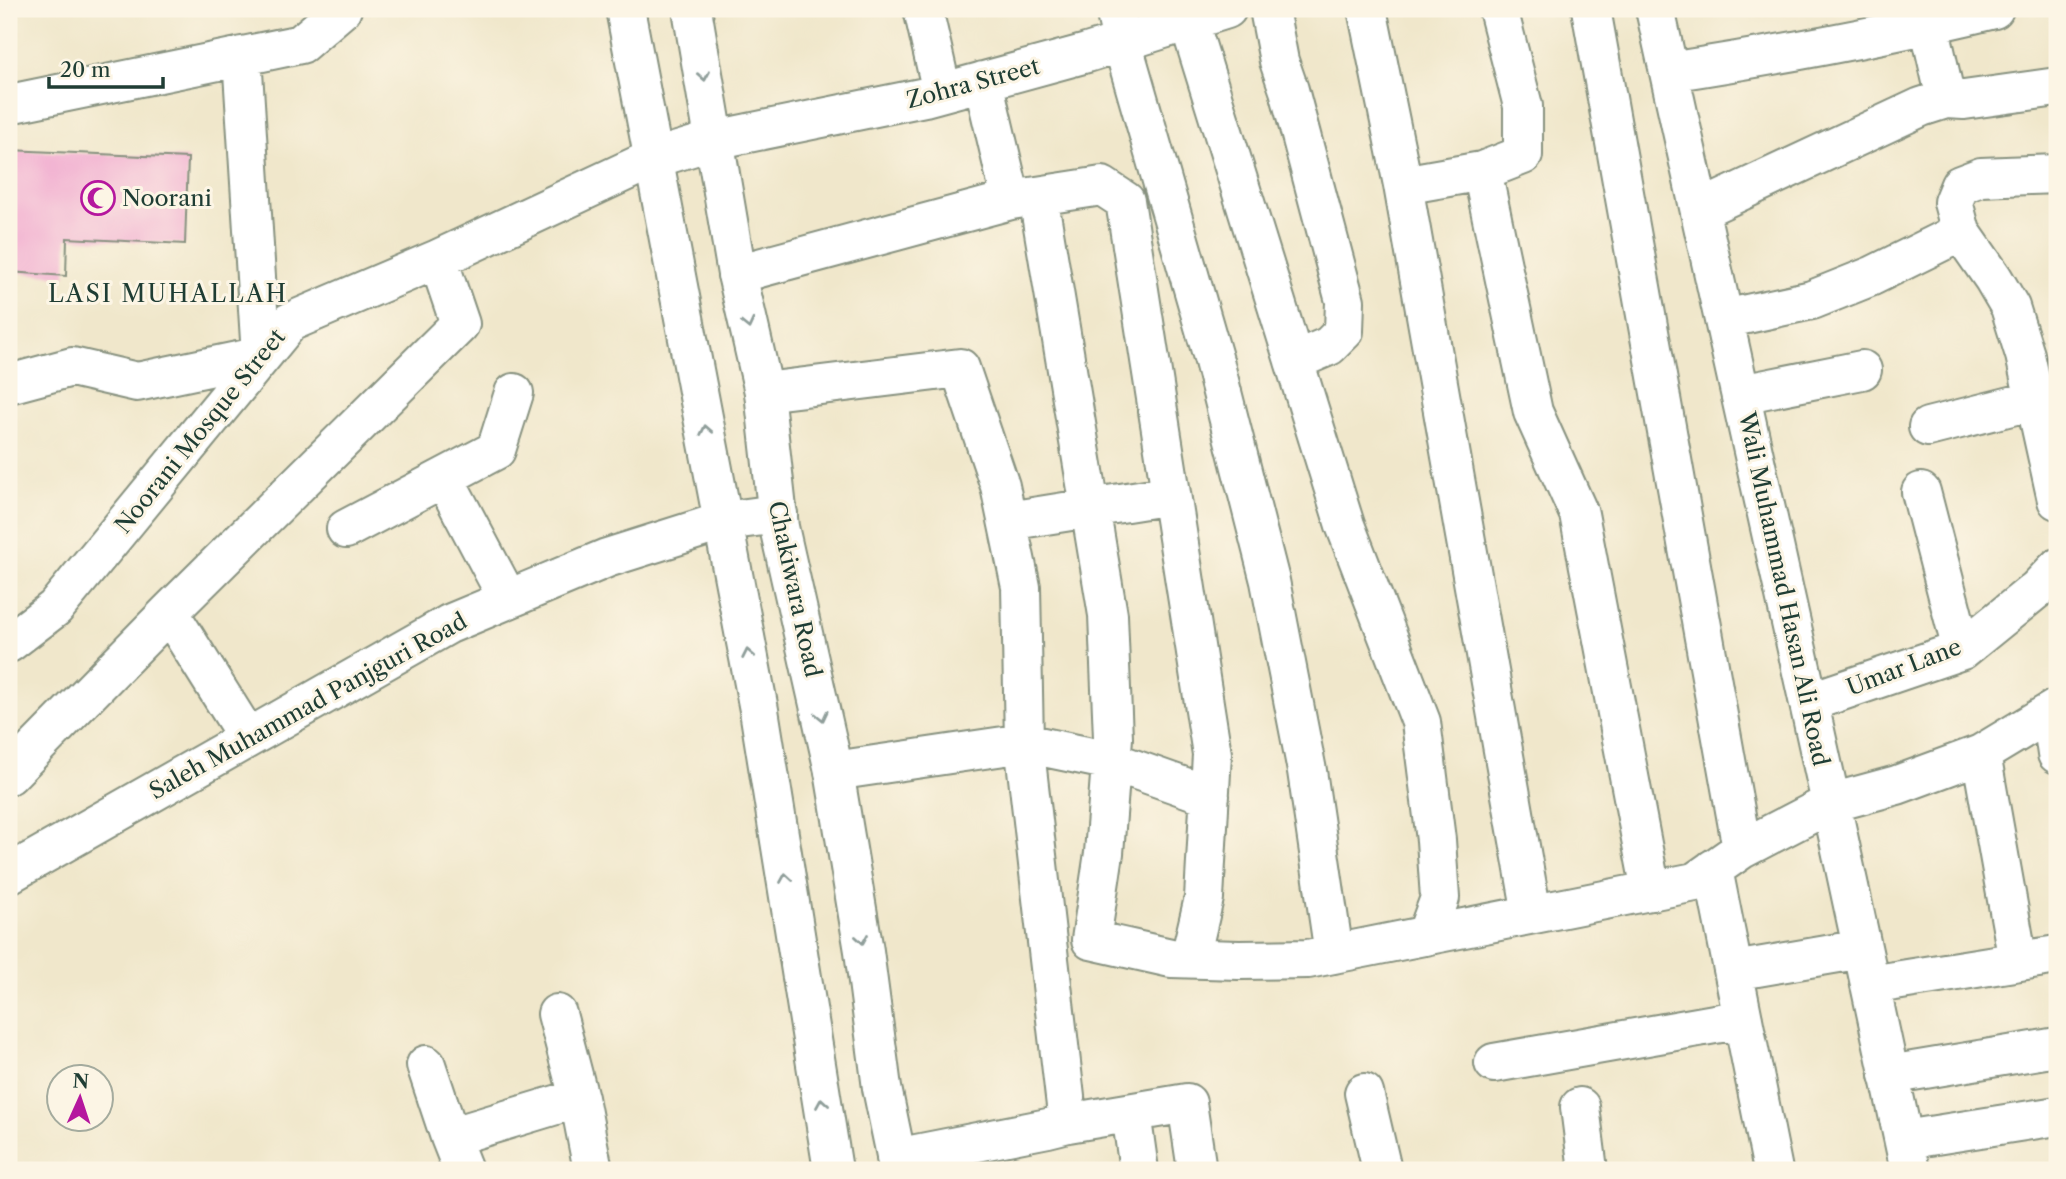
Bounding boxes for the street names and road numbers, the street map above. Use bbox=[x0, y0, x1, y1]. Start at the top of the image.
street label: Zohra Street bbox=[903, 52, 1043, 114]
street label: Noorani Mosque Street bbox=[109, 323, 291, 539]
street label: Wali Muhammad Hasan Ali Road bbox=[1733, 408, 1835, 769]
street label: Chakiwara Road bbox=[763, 498, 827, 680]
street label: Saleh Muhammad Panjguri Road bbox=[144, 607, 472, 805]
street label: Umar Lane bbox=[1843, 632, 1965, 702]

